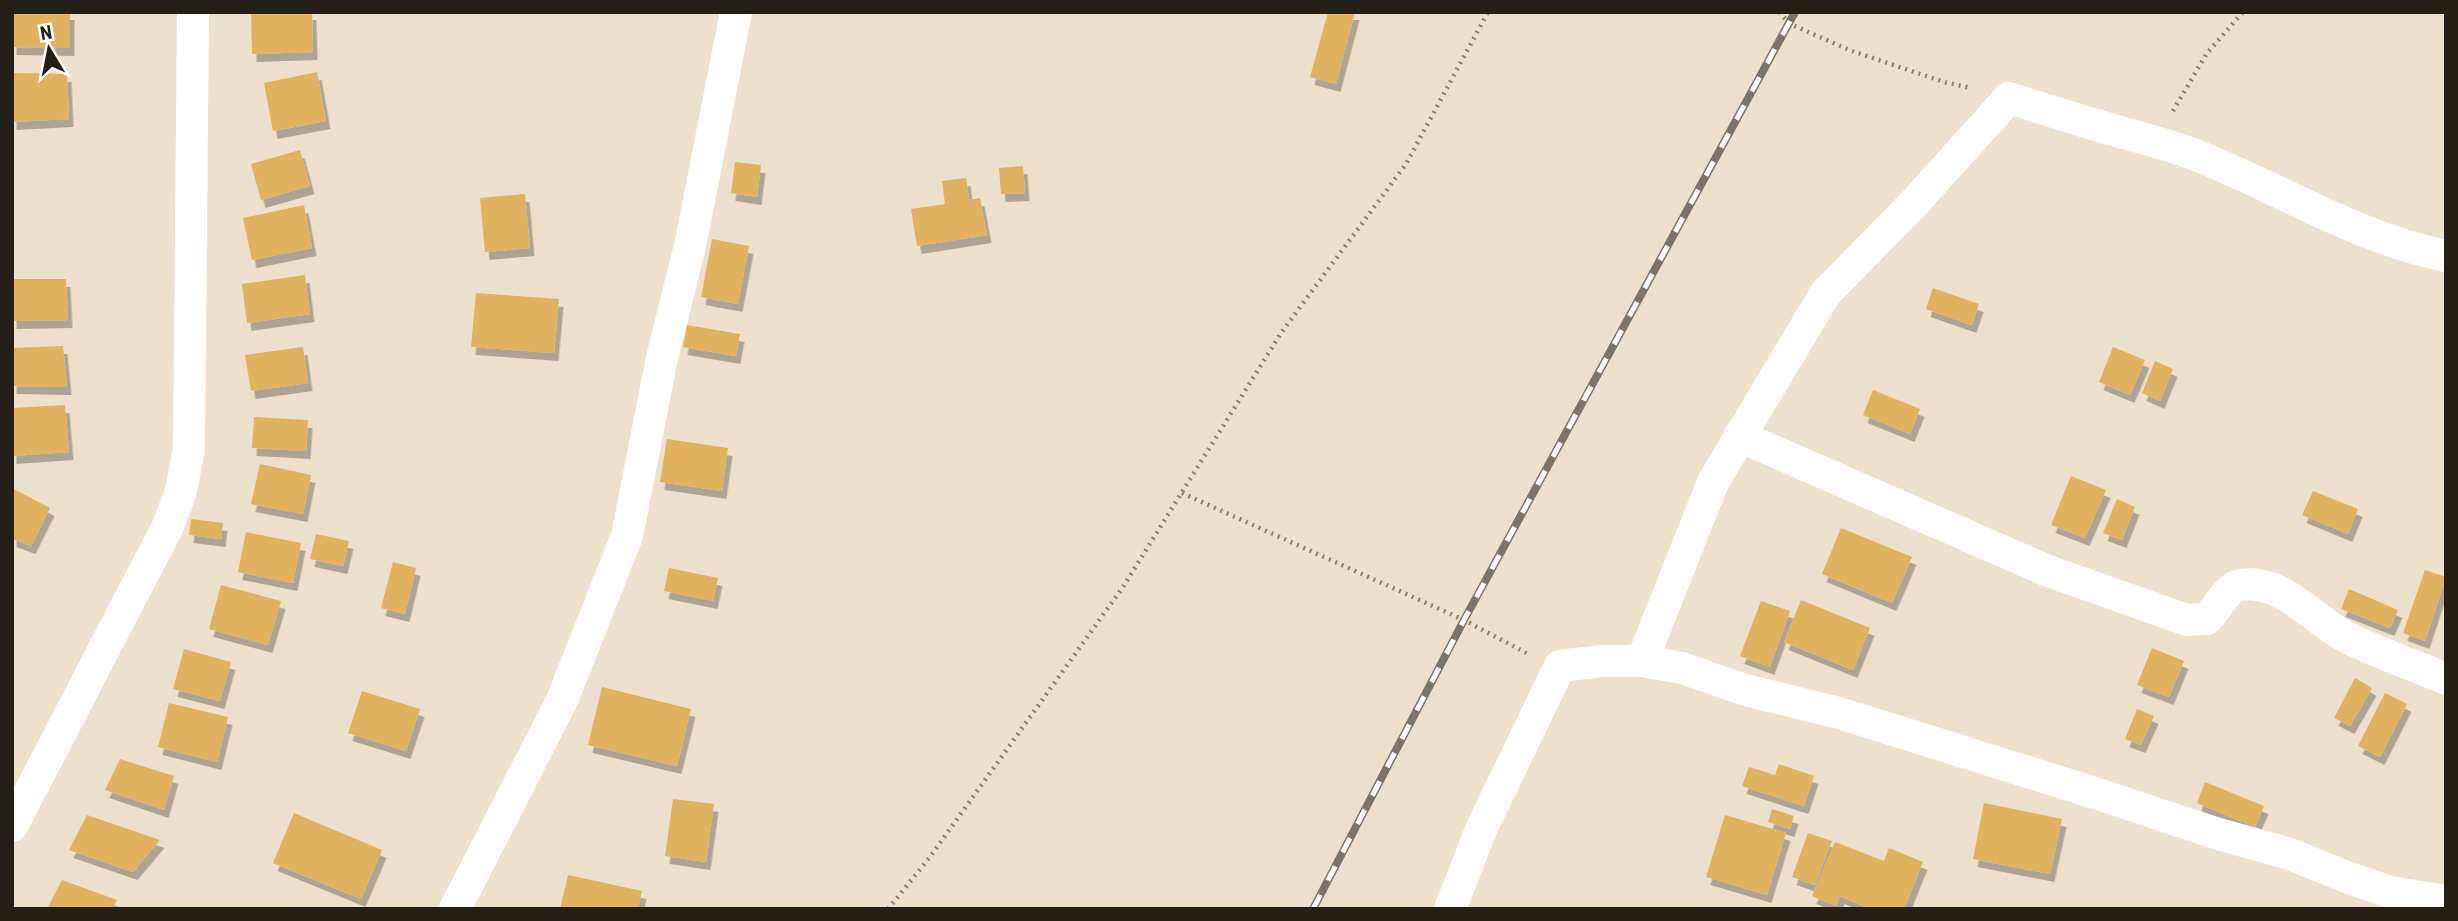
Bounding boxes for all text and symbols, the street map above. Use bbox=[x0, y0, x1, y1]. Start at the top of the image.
north arrow bbox=[14, 14, 84, 84]
text: N bbox=[38, 20, 54, 45]

